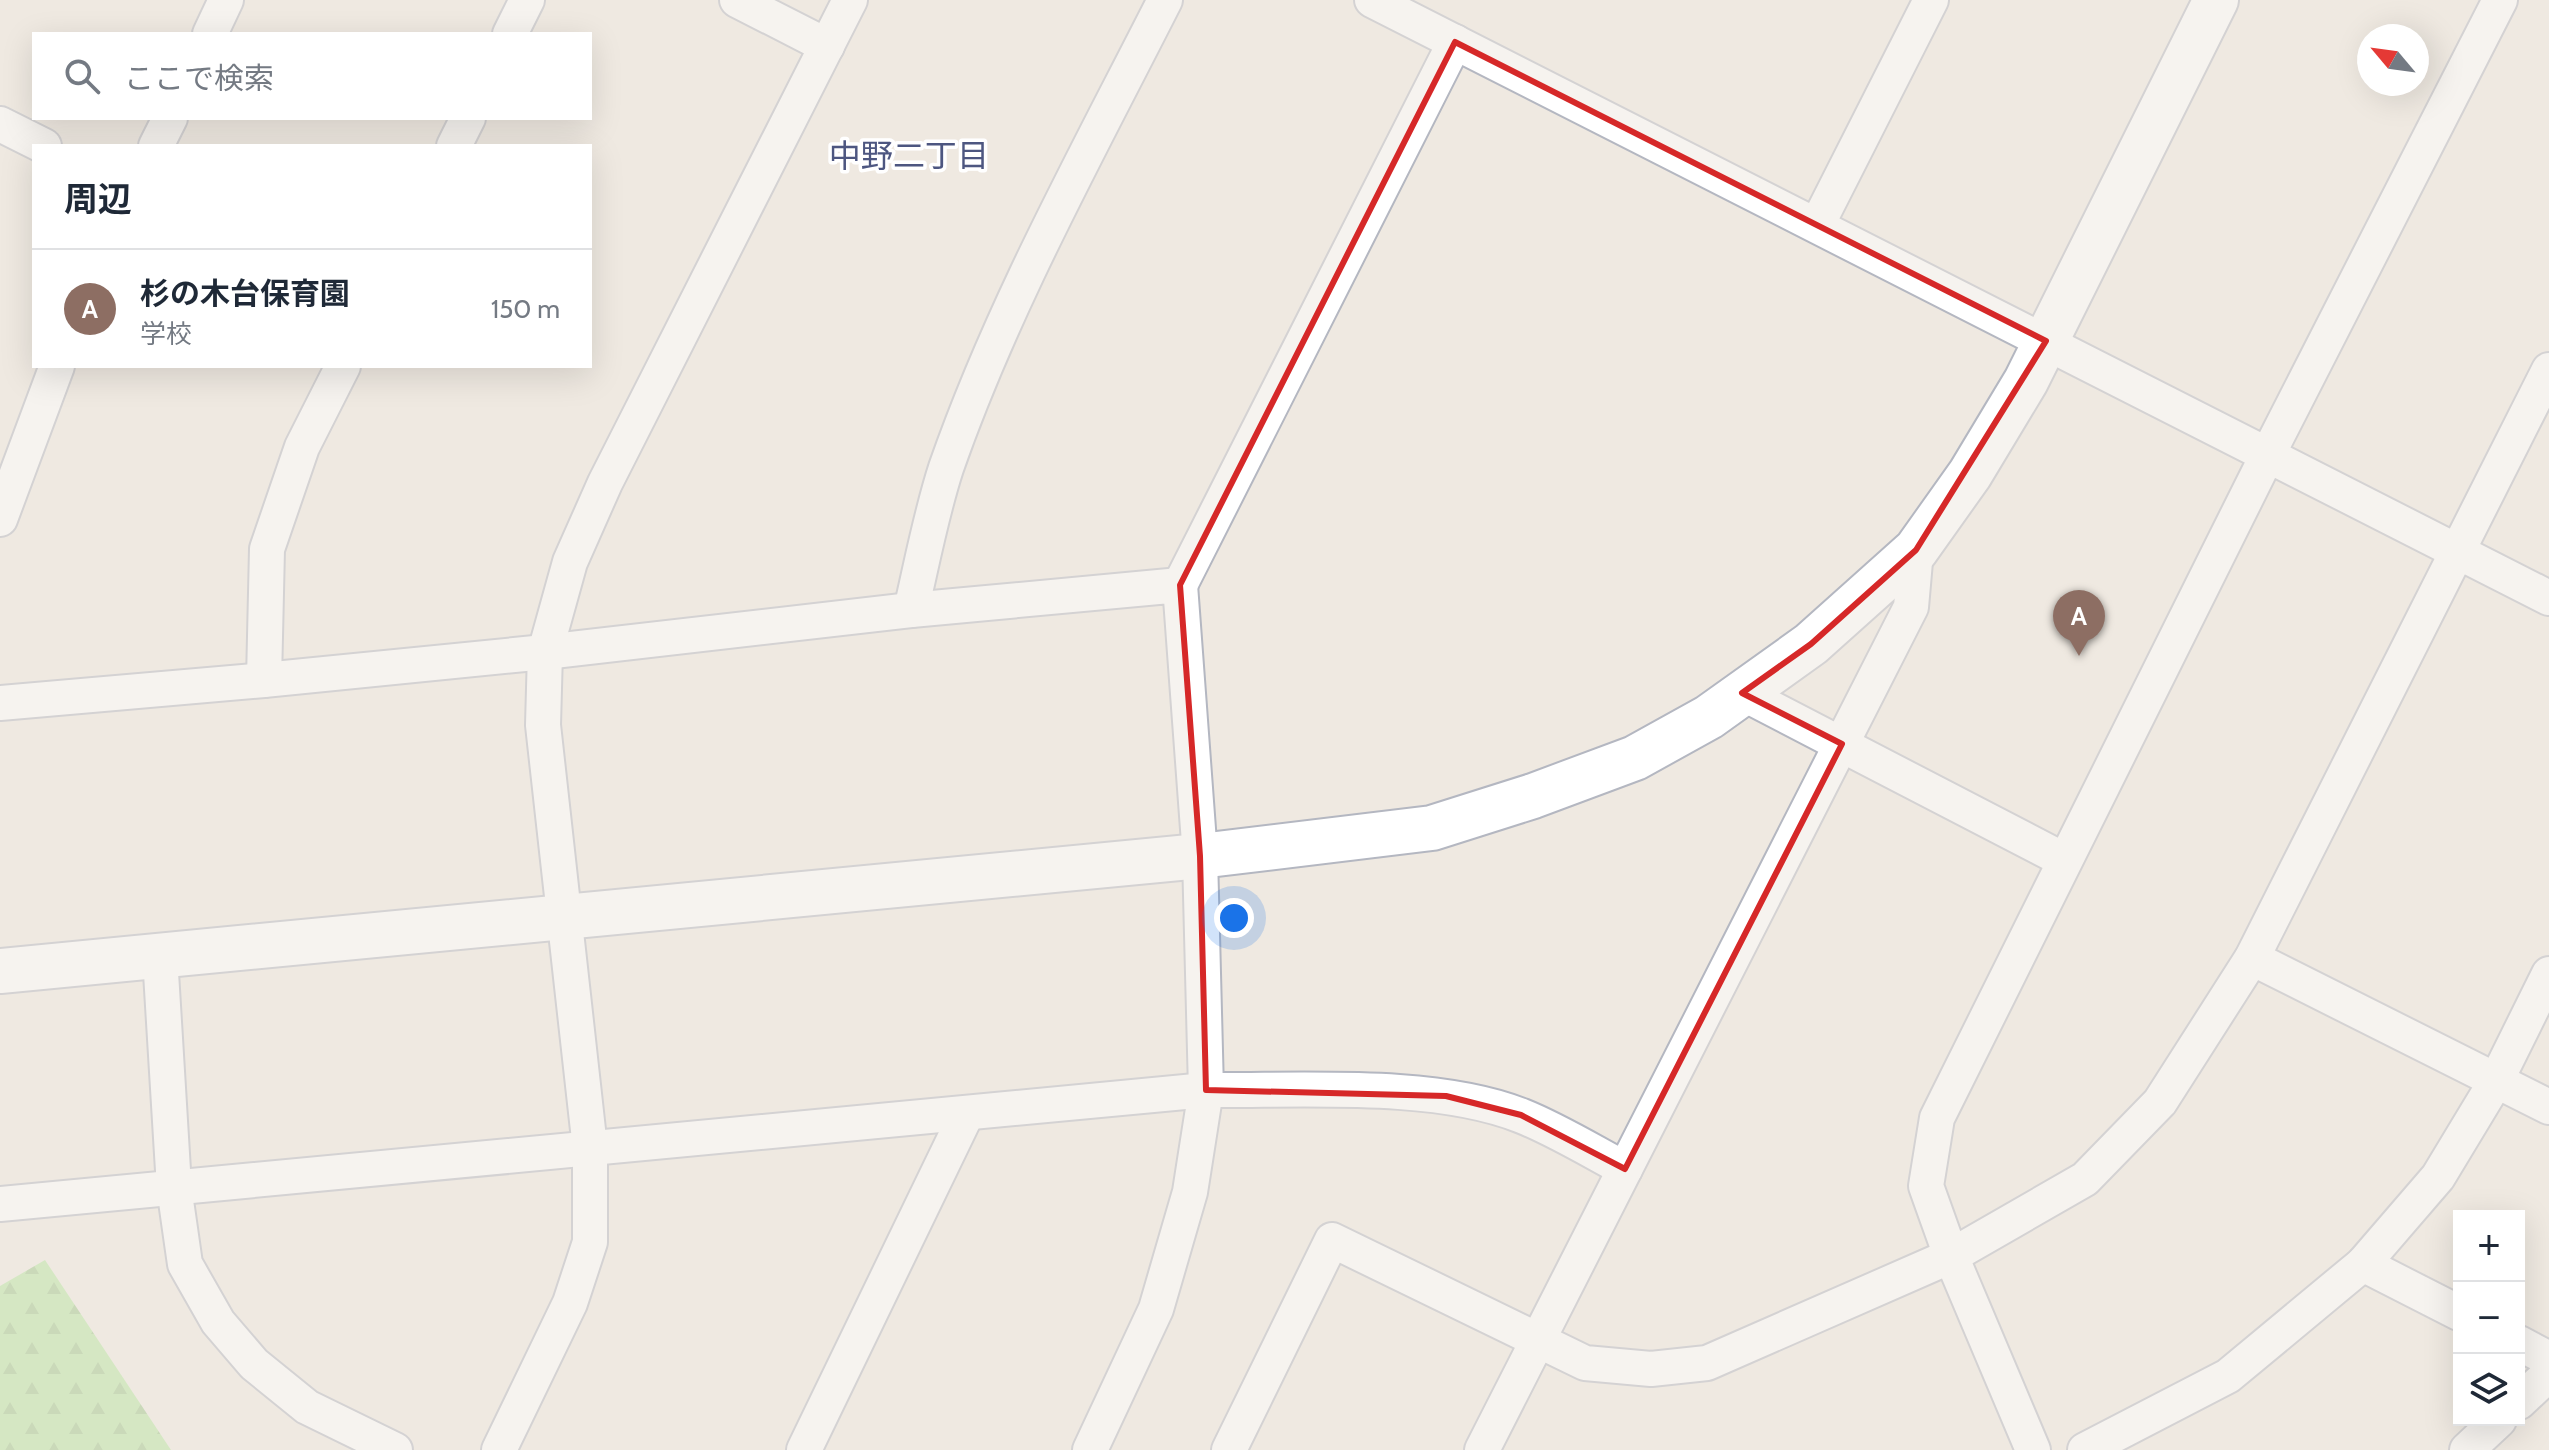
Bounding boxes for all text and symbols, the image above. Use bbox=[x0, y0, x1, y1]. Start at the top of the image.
north arrow bbox=[2357, 24, 2429, 96]
search box bbox=[32, 32, 592, 120]
icon: search bbox=[60, 54, 104, 98]
text: ここで検索 bbox=[124, 60, 274, 97]
district label: 中野二丁目 bbox=[829, 136, 989, 175]
text: 周辺 bbox=[64, 178, 132, 220]
text: 杉の木台保育園 bbox=[140, 275, 350, 312]
text: A bbox=[82, 293, 98, 325]
text: 150 m bbox=[491, 293, 560, 325]
text: 学校 bbox=[140, 318, 192, 350]
pin: A bbox=[2053, 590, 2105, 656]
your location bbox=[1214, 898, 1254, 938]
map controls bbox=[2453, 1210, 2525, 1426]
button: + bbox=[2453, 1210, 2525, 1282]
button: − bbox=[2453, 1282, 2525, 1354]
button: layers bbox=[2453, 1354, 2525, 1426]

